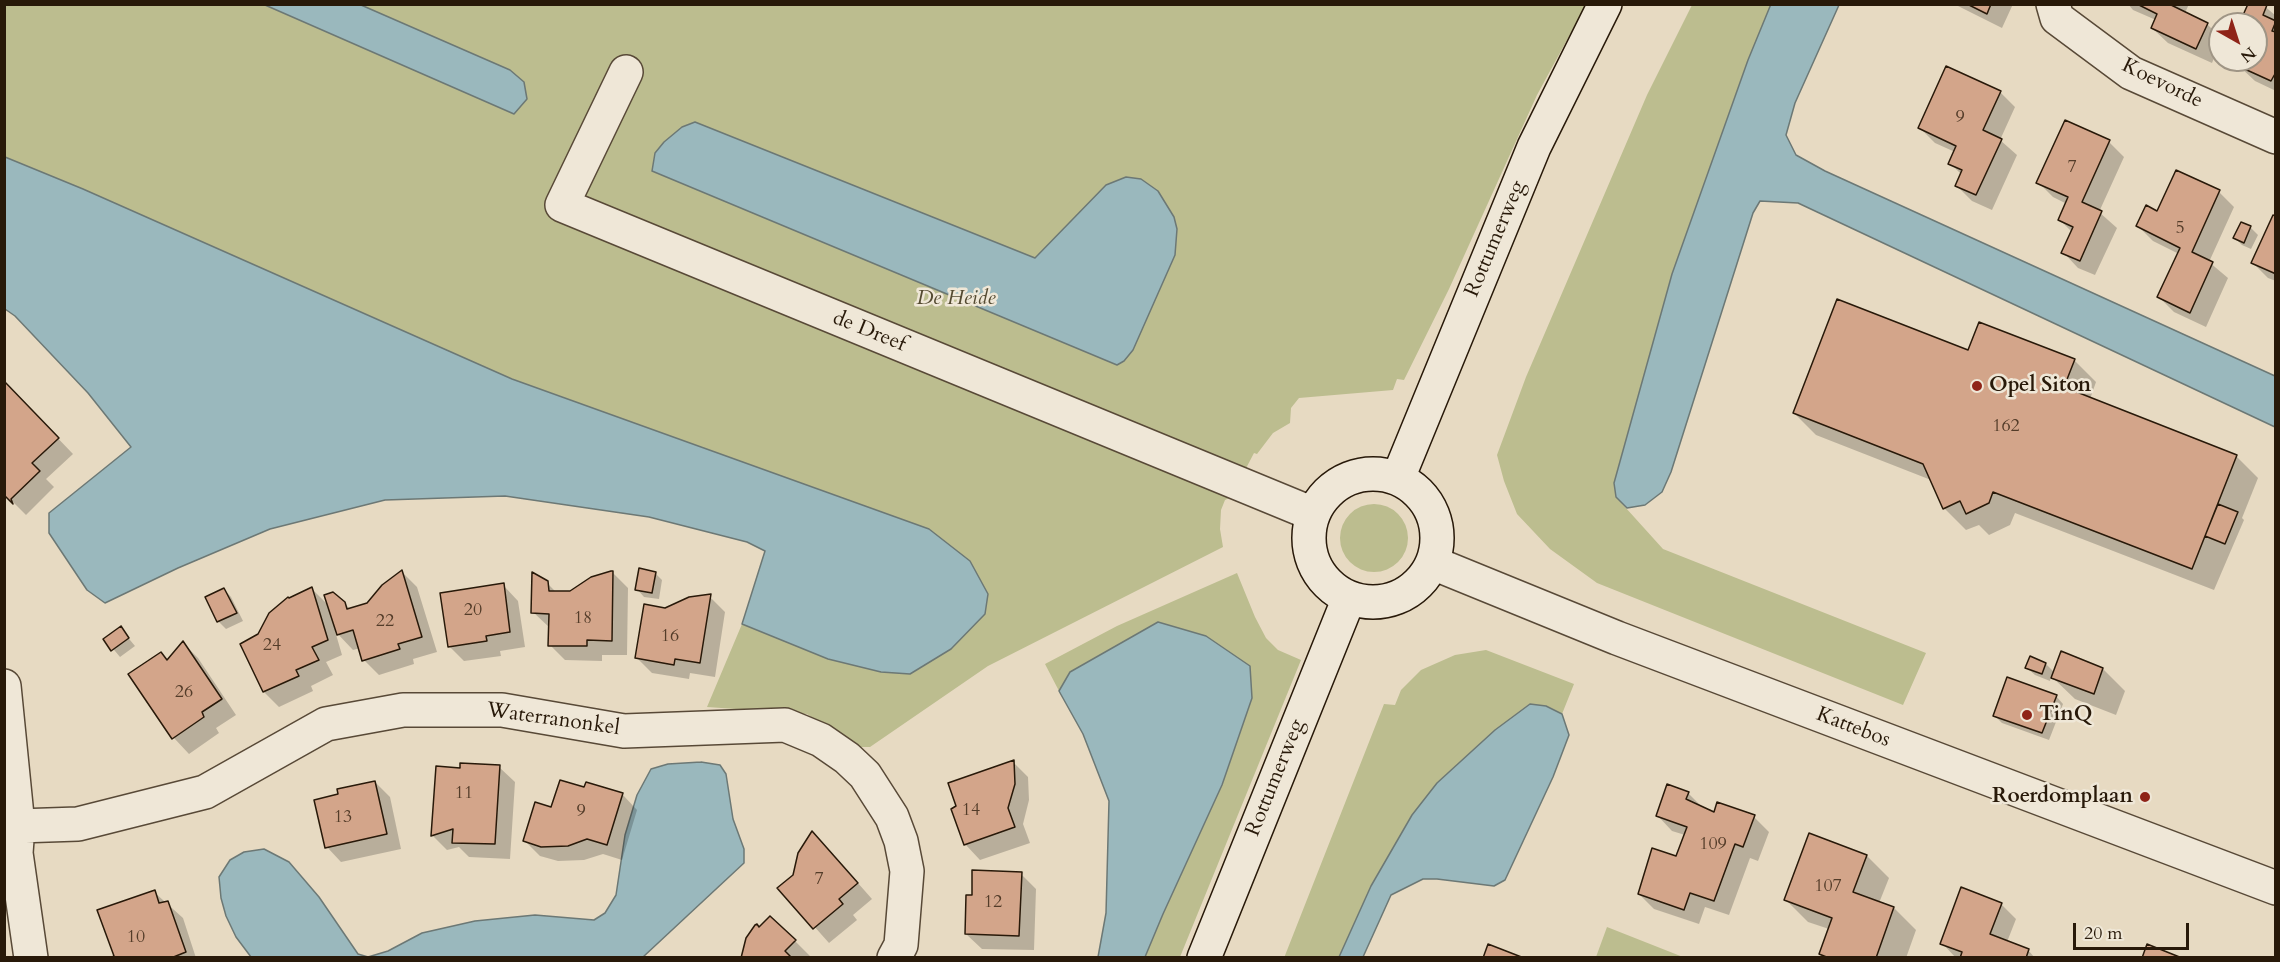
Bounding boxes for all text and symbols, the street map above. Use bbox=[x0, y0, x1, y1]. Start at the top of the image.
north arrow bbox=[2208, 12, 2268, 72]
text: N bbox=[2236, 42, 2260, 67]
street label: Koevorde bbox=[2117, 54, 2207, 114]
house number: 9 bbox=[1955, 107, 1965, 129]
house number: 7 bbox=[2067, 157, 2077, 179]
street label: Rottumerweg bbox=[1460, 177, 1532, 301]
house number: 5 bbox=[2175, 218, 2185, 240]
park label: De Heide bbox=[916, 286, 996, 312]
street label: de Dreef bbox=[829, 306, 909, 358]
place label: Opel Siton bbox=[1989, 373, 2091, 399]
marker: Opel Siton bbox=[1970, 379, 1984, 393]
house number: 162 bbox=[1992, 416, 2020, 438]
house number: 20 bbox=[464, 600, 482, 622]
house number: 18 bbox=[574, 608, 592, 630]
house number: 22 bbox=[376, 611, 394, 633]
house number: 16 bbox=[661, 626, 679, 648]
house number: 24 bbox=[263, 635, 281, 657]
house number: 26 bbox=[175, 682, 193, 704]
street label: Waterranonkel bbox=[485, 698, 621, 742]
street label: Kattebos bbox=[1812, 702, 1894, 754]
place label: TinQ bbox=[2039, 702, 2092, 728]
marker: TinQ bbox=[2020, 708, 2034, 722]
street label: Rottumerweg bbox=[1241, 716, 1311, 840]
house number: 11 bbox=[455, 783, 473, 805]
place label: Roerdomplaan bbox=[1992, 784, 2133, 810]
marker: Roerdomplaan bbox=[2138, 790, 2152, 804]
house number: 14 bbox=[962, 800, 980, 822]
house number: 9 bbox=[576, 801, 586, 823]
house number: 13 bbox=[334, 807, 352, 829]
house number: 109 bbox=[1699, 834, 1727, 856]
house number: 7 bbox=[814, 869, 824, 891]
house number: 107 bbox=[1814, 876, 1842, 898]
house number: 12 bbox=[984, 892, 1002, 914]
scale bar bbox=[2076, 911, 2192, 949]
text: 20 m bbox=[2084, 921, 2123, 946]
house number: 10 bbox=[127, 927, 145, 949]

